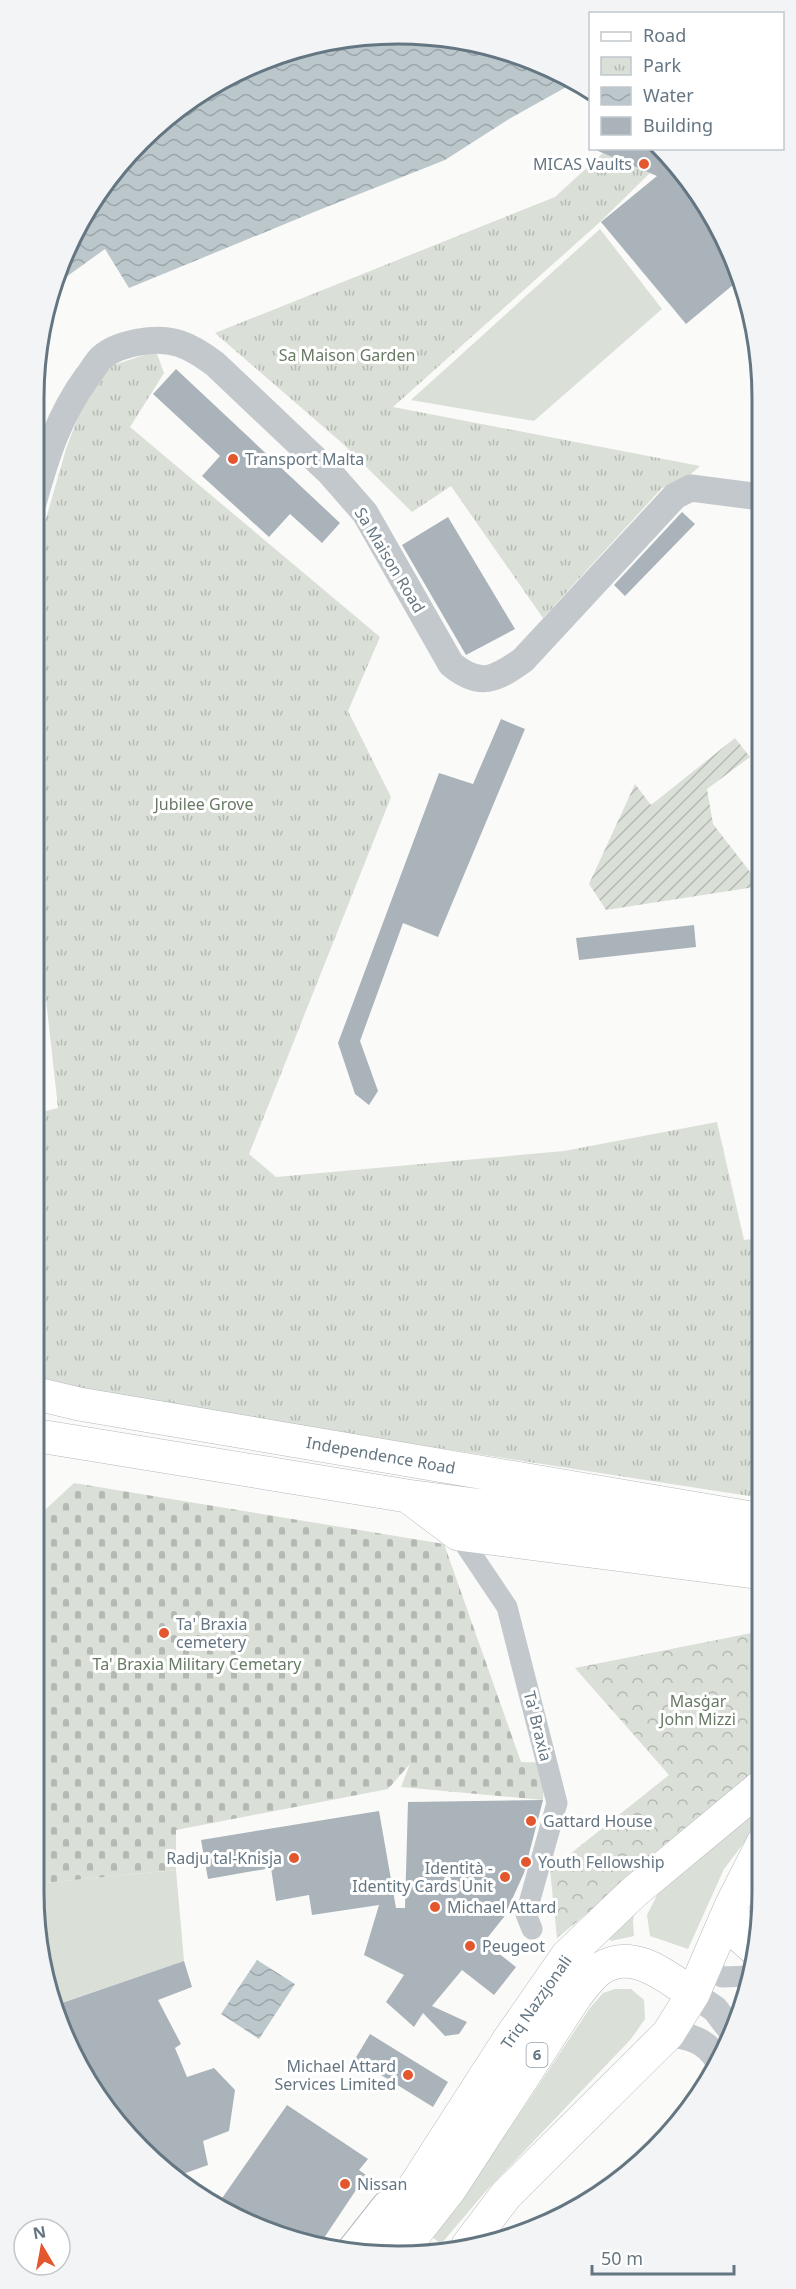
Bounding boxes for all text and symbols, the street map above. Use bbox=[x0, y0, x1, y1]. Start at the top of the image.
legend bbox=[589, 12, 784, 150]
text: Road bbox=[643, 23, 686, 47]
text: Park bbox=[643, 53, 681, 77]
text: Water bbox=[643, 83, 694, 107]
text: Building bbox=[643, 113, 713, 137]
place label: MICAS Vaults bbox=[533, 153, 632, 175]
marker: MICAS Vaults bbox=[637, 157, 651, 171]
park label: Sa Maison Garden bbox=[279, 344, 415, 366]
place label: Transport Malta bbox=[245, 448, 364, 470]
marker: Transport Malta bbox=[226, 452, 240, 466]
street label: Sa Maison Road bbox=[350, 503, 430, 617]
park label: Jubilee Grove bbox=[152, 793, 254, 815]
street label: Independence Road bbox=[305, 1431, 457, 1479]
place label: Ta' Braxia cemetery bbox=[176, 1613, 247, 1653]
marker: Ta' Braxia cemetery bbox=[157, 1626, 171, 1640]
park label: Ta' Braxia Military Cemetary bbox=[93, 1653, 302, 1675]
street label: Ta' Braxia bbox=[519, 1689, 557, 1763]
park label: Masġar John Mizzi bbox=[658, 1690, 736, 1730]
place label: Gattard House bbox=[543, 1810, 653, 1832]
marker: Gattard House bbox=[524, 1814, 538, 1828]
place label: Radju tal-Knisja bbox=[166, 1847, 282, 1869]
marker: Radju tal-Knisja bbox=[287, 1851, 301, 1865]
place label: Youth Fellowship bbox=[538, 1851, 665, 1873]
marker: Youth Fellowship bbox=[519, 1855, 533, 1869]
place label: Identità - Identity Cards Unit bbox=[352, 1857, 493, 1897]
marker: Identità - Identity Cards Unit bbox=[498, 1870, 512, 1884]
place label: Michael Attard bbox=[447, 1896, 556, 1918]
marker: Michael Attard bbox=[428, 1900, 442, 1914]
place label: Peugeot bbox=[482, 1935, 545, 1957]
marker: Peugeot bbox=[463, 1939, 477, 1953]
street label: Triq Nazzjonali bbox=[495, 1951, 577, 2053]
road number: 6 bbox=[526, 2043, 548, 2067]
place label: Michael Attard Services Limited bbox=[275, 2055, 396, 2095]
marker: Michael Attard Services Limited bbox=[401, 2068, 415, 2082]
place label: Nissan bbox=[357, 2173, 407, 2195]
marker: Nissan bbox=[338, 2177, 352, 2191]
north arrow bbox=[12, 2217, 72, 2277]
text: N bbox=[31, 2220, 48, 2244]
scale bar bbox=[592, 2238, 734, 2276]
text: 50 m bbox=[601, 2246, 643, 2270]

